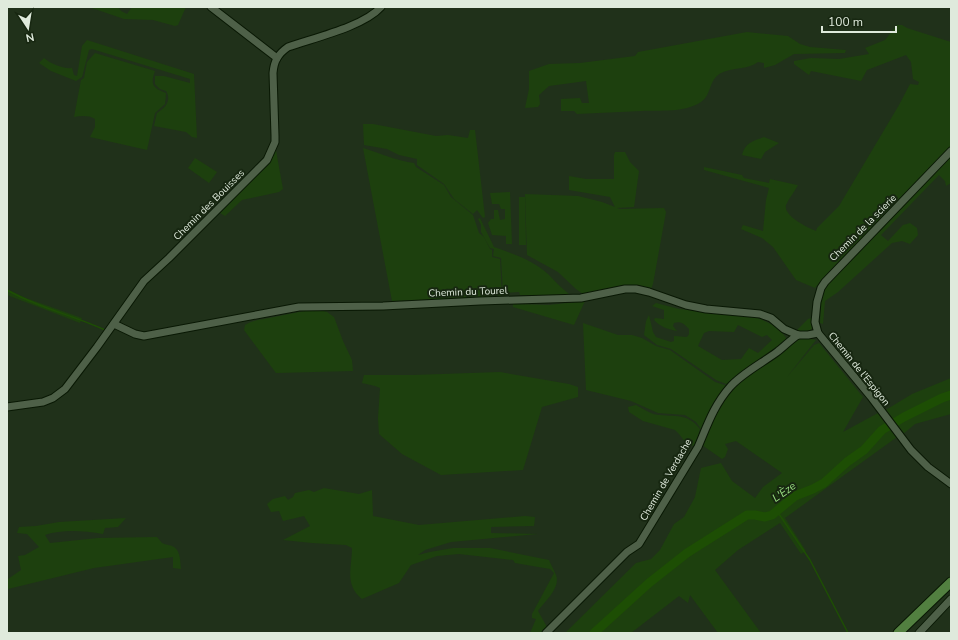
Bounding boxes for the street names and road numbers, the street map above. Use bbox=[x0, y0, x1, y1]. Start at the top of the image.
street label: Chemin des Bouisses bbox=[170, 166, 248, 244]
street label: Chemin de la scierie bbox=[826, 191, 900, 265]
street label: Chemin du Tourel bbox=[428, 284, 508, 300]
street label: Chemin de l'Espigon bbox=[825, 329, 893, 409]
street label: Chemin de Verdache bbox=[637, 436, 695, 524]

